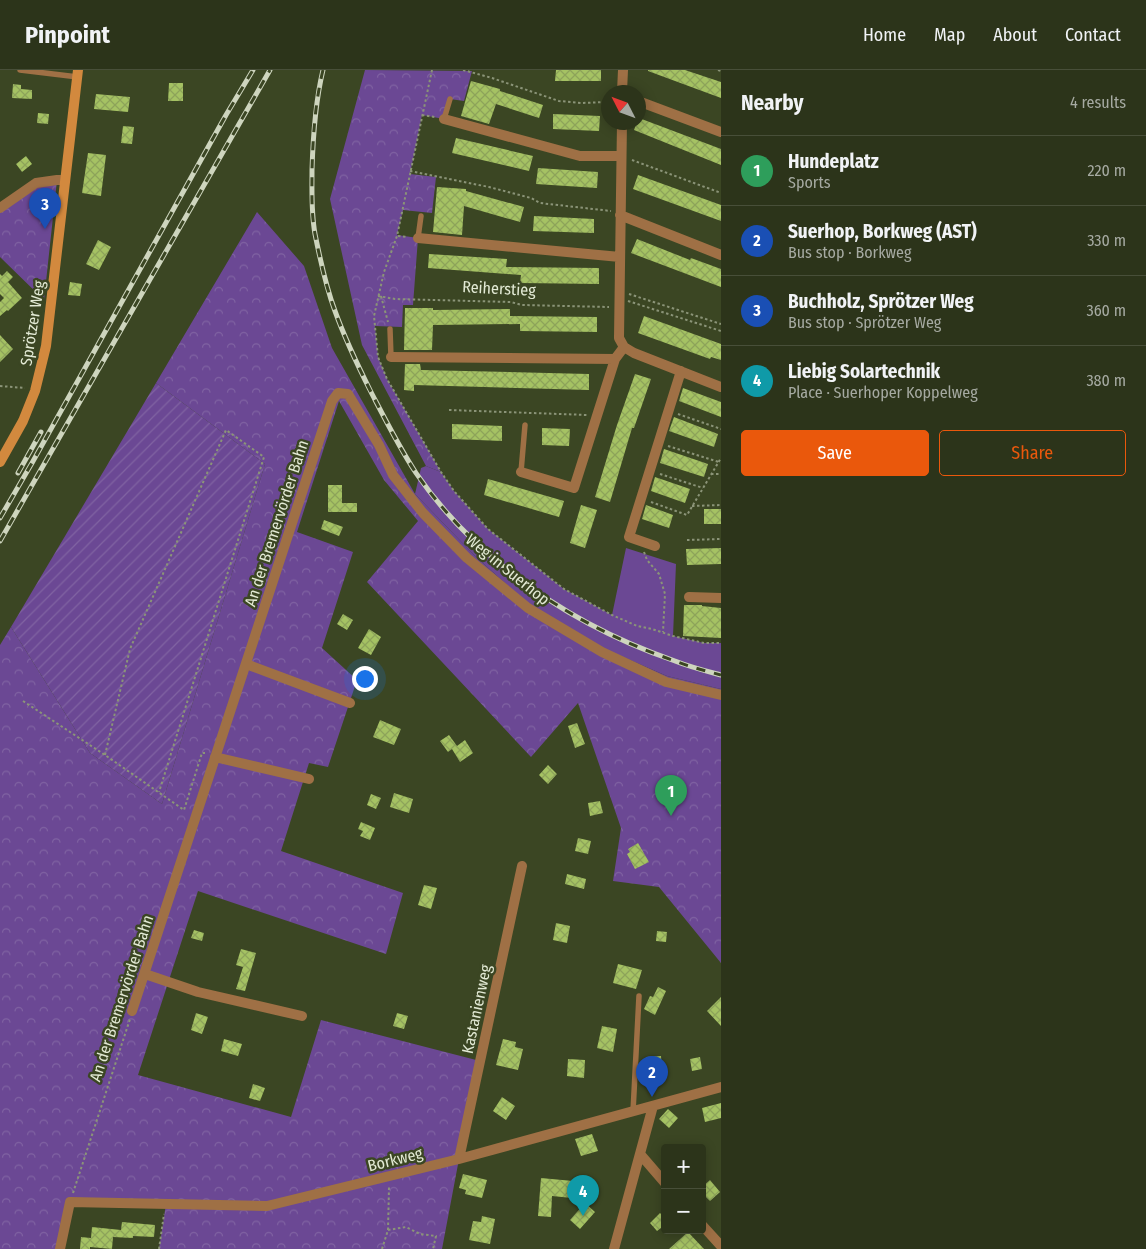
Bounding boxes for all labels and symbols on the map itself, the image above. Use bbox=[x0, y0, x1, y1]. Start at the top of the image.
north arrow bbox=[601, 85, 646, 130]
pin: 3 bbox=[29, 188, 61, 229]
street label: Reiherstieg bbox=[462, 277, 537, 300]
street label: Sprötzer Weg bbox=[16, 279, 49, 367]
street label: An der Bremervörder Bahn bbox=[241, 438, 312, 609]
street label: Weg in Suerhop bbox=[462, 530, 553, 609]
your location bbox=[352, 666, 378, 692]
pin: 1 bbox=[655, 775, 687, 816]
street label: An der Bremervörder Bahn bbox=[86, 913, 157, 1084]
street label: Kastanienweg bbox=[458, 962, 495, 1055]
pin: 2 bbox=[636, 1056, 668, 1097]
street label: Borkweg bbox=[366, 1143, 425, 1175]
pin: 4 bbox=[567, 1175, 599, 1216]

